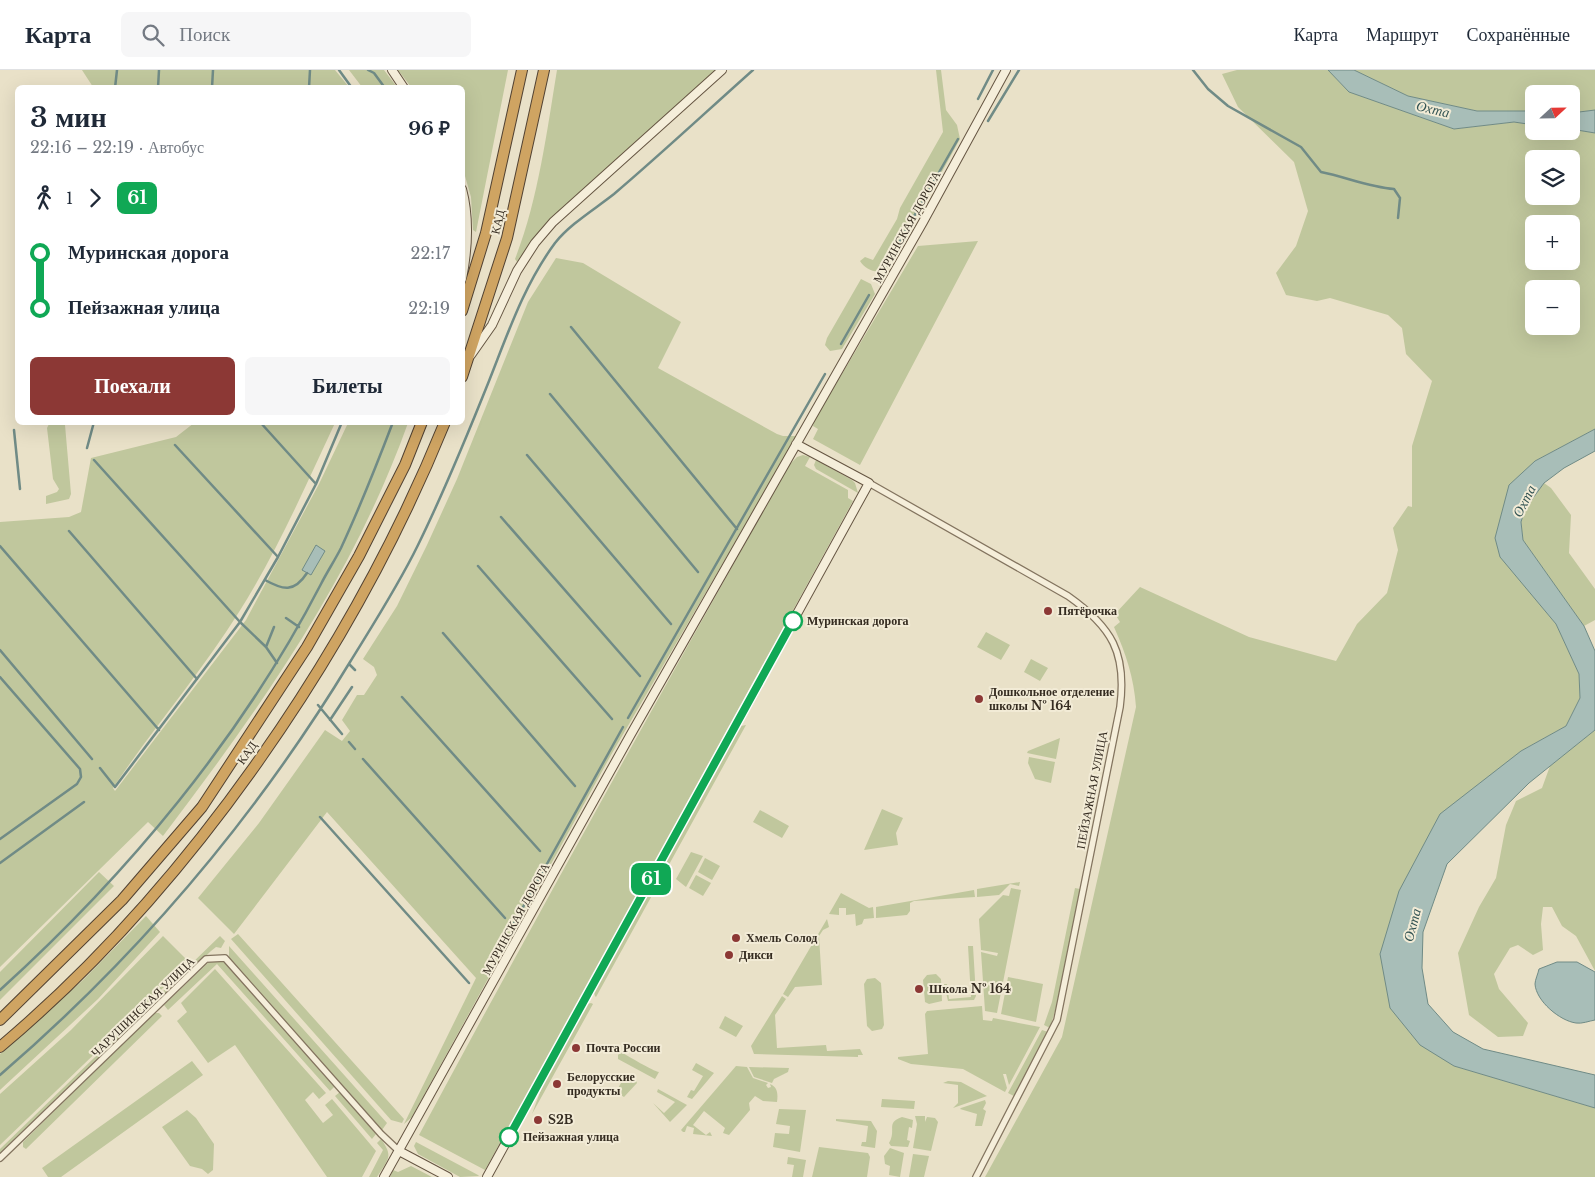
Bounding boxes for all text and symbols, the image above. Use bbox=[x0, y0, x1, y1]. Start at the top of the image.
search box bbox=[121, 12, 471, 57]
text: Карта bbox=[25, 20, 91, 49]
icon: search bbox=[139, 21, 167, 49]
text: Поиск bbox=[179, 23, 230, 46]
text: Карта bbox=[1293, 24, 1338, 46]
text: Маршрут bbox=[1366, 24, 1438, 46]
text: Сохранённые bbox=[1466, 24, 1570, 46]
north arrow bbox=[1525, 85, 1580, 140]
map controls bbox=[1525, 85, 1580, 335]
water label: Охта bbox=[1415, 96, 1451, 122]
text: 3 мин bbox=[30, 100, 107, 135]
text: 96 ₽ bbox=[408, 117, 450, 140]
text: 22:16 – 22:19 · Автобус bbox=[30, 137, 204, 157]
button: layers bbox=[1525, 150, 1580, 205]
street label: МУРИНСКАЯ ДОРОГА bbox=[869, 168, 944, 285]
icon: walk bbox=[30, 184, 58, 212]
icon: forward bbox=[81, 184, 109, 212]
text: 61 bbox=[127, 187, 147, 209]
text: 1 bbox=[66, 188, 73, 208]
street label: КАД bbox=[487, 208, 508, 236]
button: + bbox=[1525, 215, 1580, 270]
text: Муринская дорога bbox=[68, 241, 229, 264]
text: 22:17 bbox=[411, 243, 450, 263]
button: − bbox=[1525, 280, 1580, 335]
text: Пейзажная улица bbox=[68, 296, 220, 319]
text: 22:19 bbox=[408, 298, 450, 318]
button: Поехали bbox=[30, 357, 235, 415]
button: Билеты bbox=[245, 357, 450, 415]
water label: Охта bbox=[1508, 482, 1540, 520]
place label: Пятёрочка bbox=[1058, 603, 1117, 618]
marker: Пятёрочка bbox=[1042, 605, 1054, 617]
marker: Муринская дорога bbox=[783, 611, 803, 631]
place label: Муринская дорога bbox=[807, 613, 909, 628]
place label: Дошкольное отделение школы № 164 bbox=[989, 684, 1115, 713]
marker: Дошкольное отделение школы № 164 bbox=[973, 693, 985, 705]
street label: ПЕЙЗАЖНАЯ УЛИЦА bbox=[1073, 729, 1110, 850]
street label: КАД bbox=[233, 738, 260, 767]
street label: МУРИНСКАЯ ДОРОГА bbox=[478, 860, 553, 977]
line badge: 61 bbox=[628, 863, 674, 895]
text: 61 bbox=[641, 868, 661, 890]
water label: Охта bbox=[1399, 906, 1425, 944]
place label: Хмель Солод bbox=[746, 930, 817, 945]
marker: Хмель Солод bbox=[730, 932, 742, 944]
place label: Дикси bbox=[739, 947, 773, 962]
marker: Дикси bbox=[723, 949, 735, 961]
street label: ЧАРУШИНСКАЯ УЛИЦА bbox=[88, 953, 198, 1060]
place label: Школа № 164 bbox=[929, 981, 1011, 996]
marker: Школа № 164 bbox=[913, 983, 925, 995]
place label: Почта России bbox=[586, 1040, 661, 1055]
marker: Почта России bbox=[570, 1042, 582, 1054]
place label: Белорусские продукты bbox=[567, 1069, 636, 1098]
marker: Белорусские продукты bbox=[551, 1078, 563, 1090]
place label: S2B bbox=[548, 1112, 574, 1127]
marker: S2B bbox=[532, 1114, 544, 1126]
marker: Пейзажная улица bbox=[499, 1127, 519, 1147]
place label: Пейзажная улица bbox=[523, 1129, 619, 1144]

